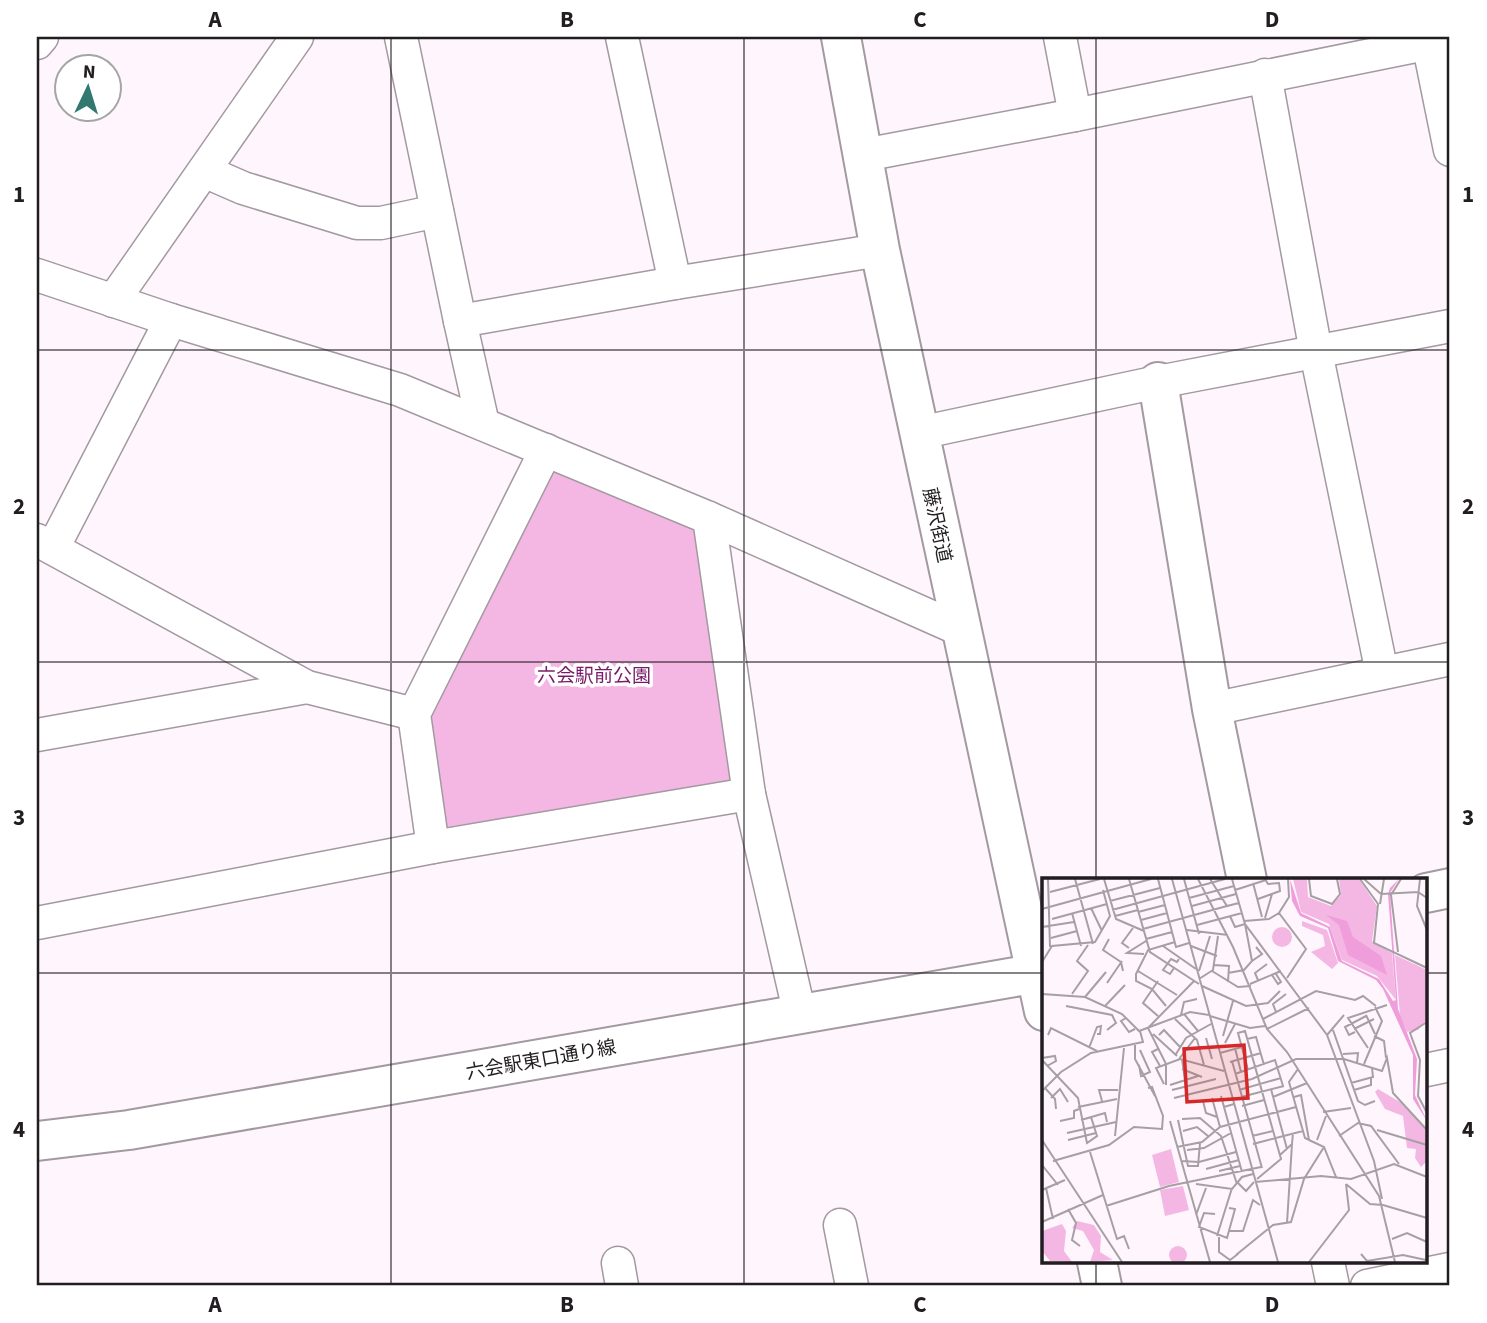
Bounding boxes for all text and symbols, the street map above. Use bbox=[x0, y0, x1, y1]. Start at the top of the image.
text: A bbox=[207, 3, 222, 36]
text: B bbox=[560, 3, 574, 36]
text: C bbox=[913, 3, 927, 36]
text: D bbox=[1265, 3, 1279, 36]
north arrow bbox=[52, 52, 122, 122]
text: N bbox=[82, 59, 96, 86]
text: 1 bbox=[13, 178, 25, 211]
text: 1 bbox=[1462, 178, 1474, 211]
street label: 藤沢街道 bbox=[915, 485, 958, 565]
text: 2 bbox=[13, 490, 25, 523]
text: 2 bbox=[1462, 490, 1474, 523]
park label: 六会駅前公園 bbox=[537, 663, 651, 690]
text: 3 bbox=[13, 801, 25, 834]
text: 3 bbox=[1462, 801, 1474, 834]
inset map bbox=[1042, 878, 1428, 1264]
street label: 六会駅東口通り線 bbox=[464, 1034, 618, 1087]
text: 4 bbox=[13, 1113, 25, 1146]
text: 4 bbox=[1462, 1113, 1474, 1146]
text: A bbox=[207, 1288, 222, 1321]
text: B bbox=[560, 1288, 574, 1321]
text: C bbox=[913, 1288, 927, 1321]
text: D bbox=[1265, 1288, 1279, 1321]

